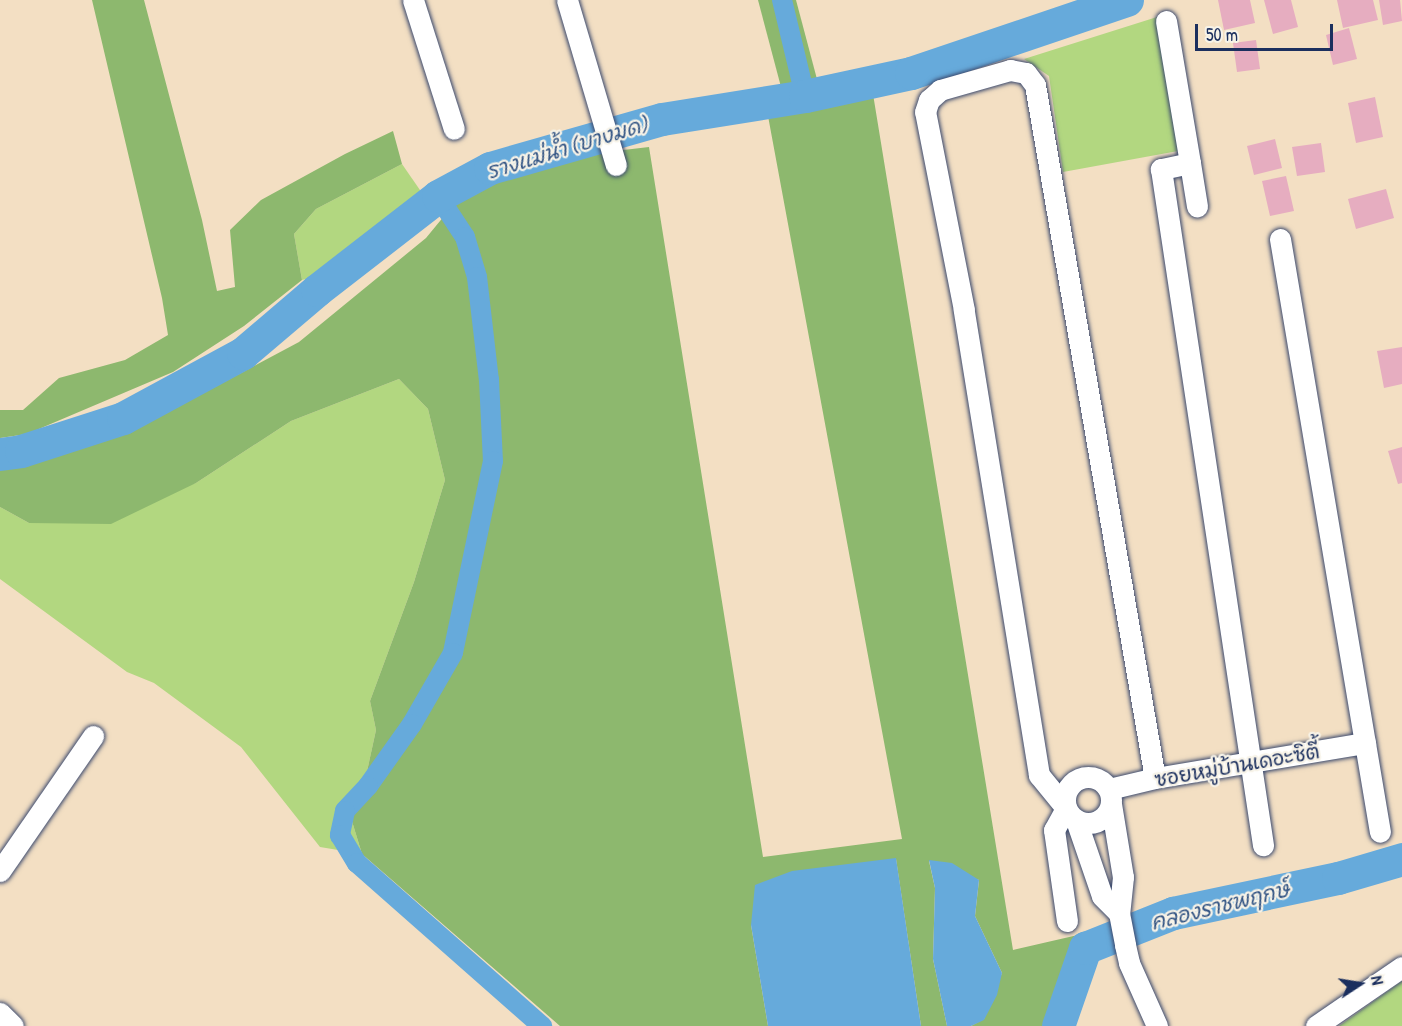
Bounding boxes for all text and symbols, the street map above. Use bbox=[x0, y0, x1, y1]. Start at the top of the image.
scale bar bbox=[1198, 12, 1336, 50]
text: 50 m bbox=[1206, 22, 1238, 47]
water label: รางแม่น้ำ (บางมด) bbox=[484, 112, 650, 184]
street label: ซอยหมู่บ้านเดอะซิตี้ bbox=[1153, 739, 1321, 791]
water label: คลองราชพฤกษ์ bbox=[1148, 877, 1292, 935]
north arrow bbox=[1330, 954, 1390, 1014]
text: N bbox=[1366, 974, 1389, 987]

